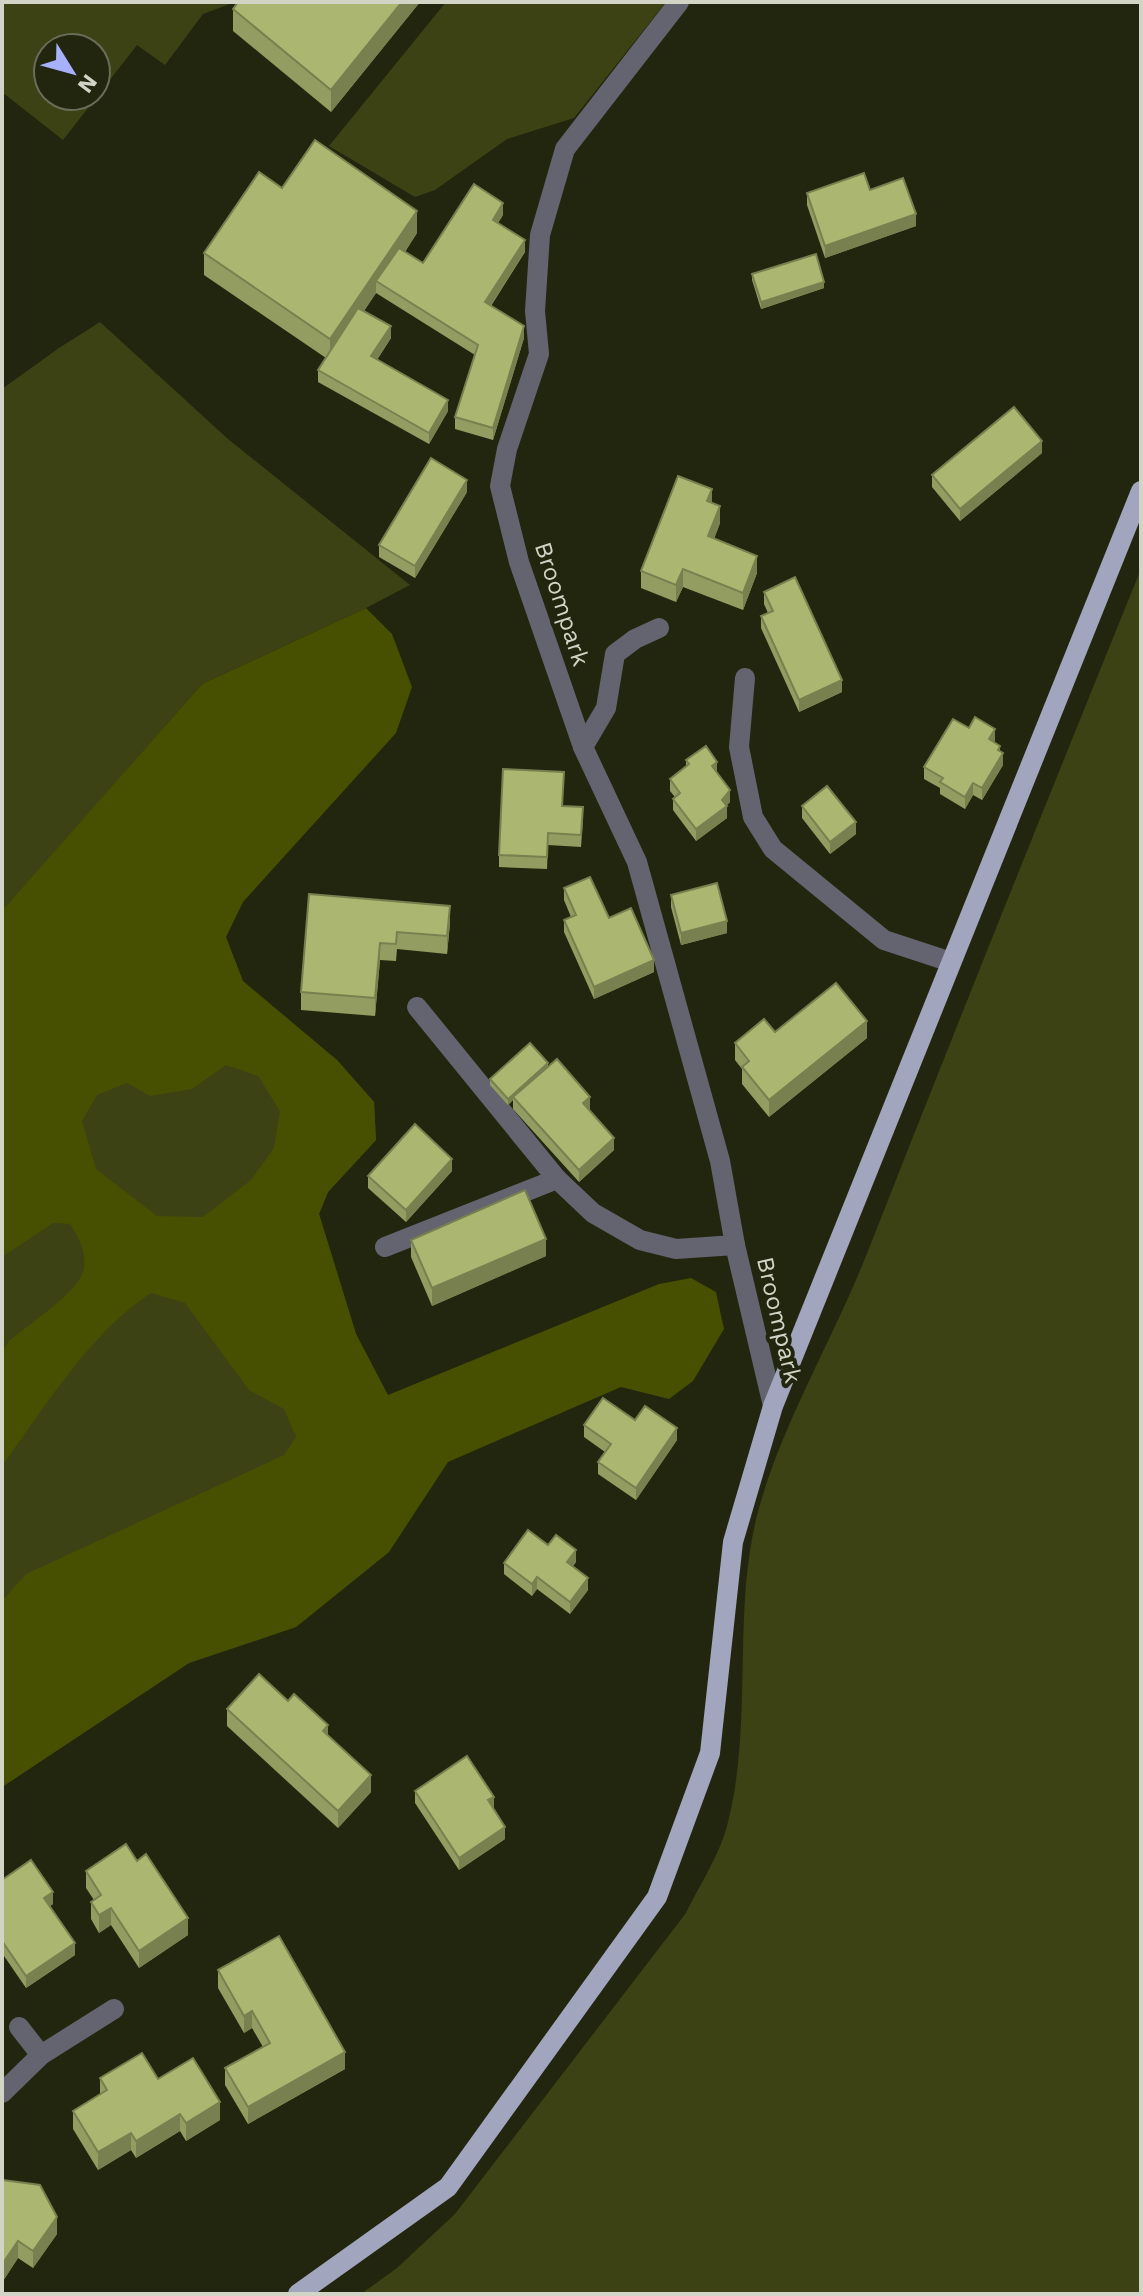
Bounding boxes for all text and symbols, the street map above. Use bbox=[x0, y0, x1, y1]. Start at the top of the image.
north arrow bbox=[32, 32, 112, 112]
text: N bbox=[73, 70, 102, 98]
street label: Broompark bbox=[529, 538, 595, 670]
street label: Broompark bbox=[751, 1254, 807, 1386]

